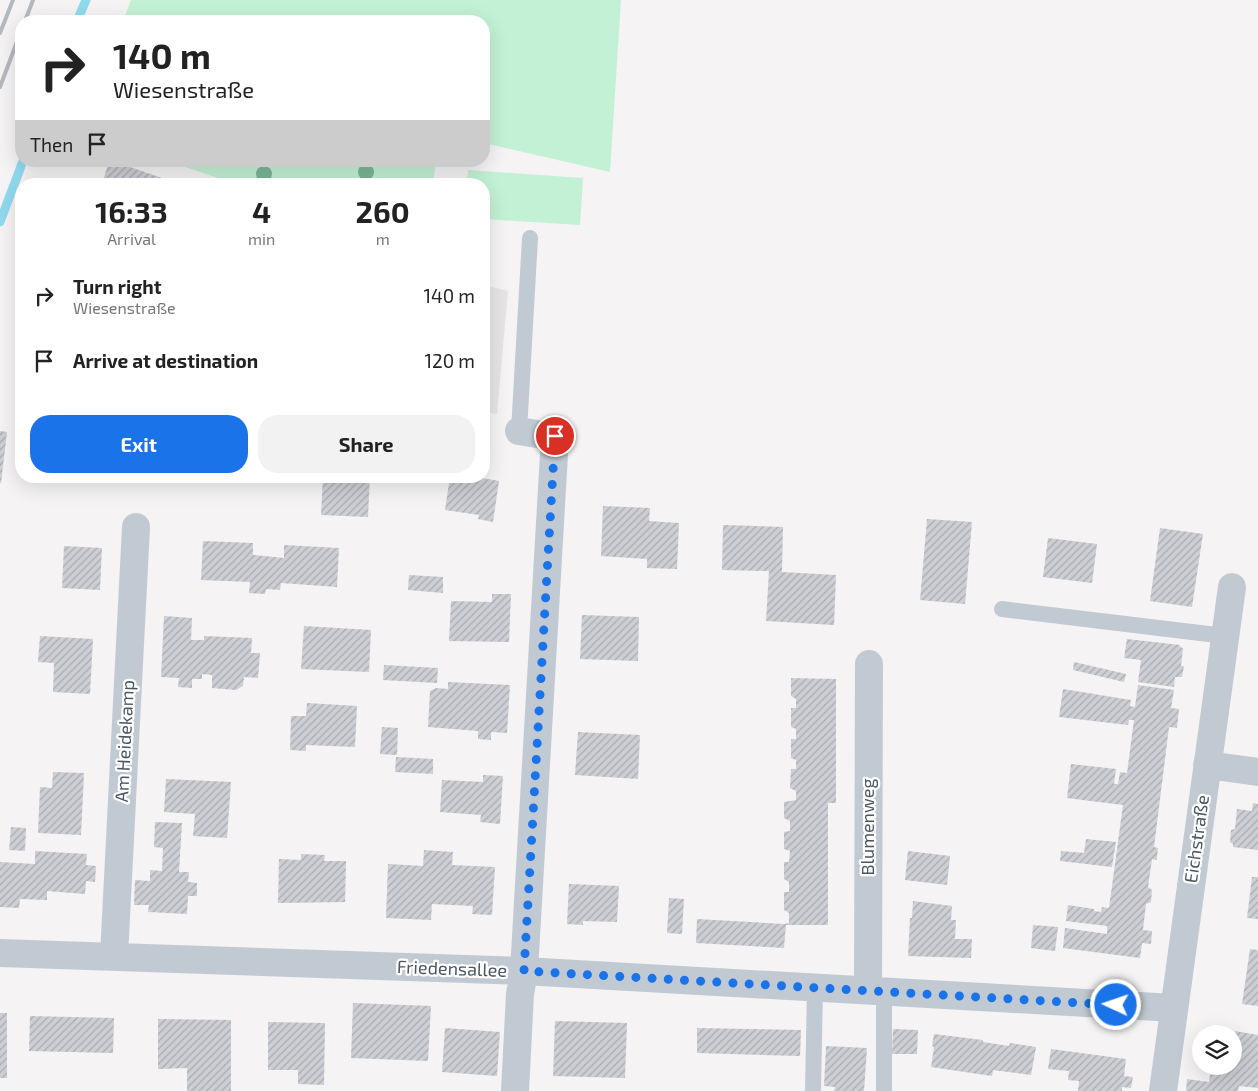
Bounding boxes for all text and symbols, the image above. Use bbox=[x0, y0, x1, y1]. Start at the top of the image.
text: 140 m bbox=[113, 34, 211, 76]
icon: right bbox=[30, 35, 95, 100]
text: Wiesenstraße bbox=[113, 76, 254, 102]
icon: arrive bbox=[83, 130, 111, 158]
text: Then bbox=[30, 133, 73, 156]
text: 16:33 bbox=[95, 193, 168, 229]
text: 4 bbox=[252, 193, 271, 229]
text: 260 bbox=[356, 193, 410, 229]
text: Arrival bbox=[107, 229, 156, 248]
text: min bbox=[248, 229, 275, 248]
text: m bbox=[376, 229, 390, 248]
text: Turn right bbox=[73, 275, 161, 298]
icon: right bbox=[30, 282, 58, 310]
text: 140 m bbox=[423, 284, 475, 307]
text: Wiesenstraße bbox=[73, 298, 176, 317]
icon: arrive bbox=[30, 347, 58, 375]
text: Arrive at destination bbox=[73, 349, 258, 372]
text: 120 m bbox=[424, 349, 475, 372]
button: Exit bbox=[30, 415, 248, 473]
button: Share bbox=[258, 415, 475, 473]
pin bbox=[534, 415, 576, 457]
icon: arrive bbox=[541, 422, 569, 450]
street label: Am Heidekamp bbox=[110, 679, 138, 803]
street label: Blumenweg bbox=[856, 778, 878, 876]
street label: Eichstraße bbox=[1179, 793, 1213, 884]
street label: Friedensallee bbox=[397, 955, 508, 981]
position arrow bbox=[1089, 978, 1141, 1030]
map controls bbox=[1192, 1025, 1242, 1075]
button: layers bbox=[1192, 1025, 1242, 1075]

